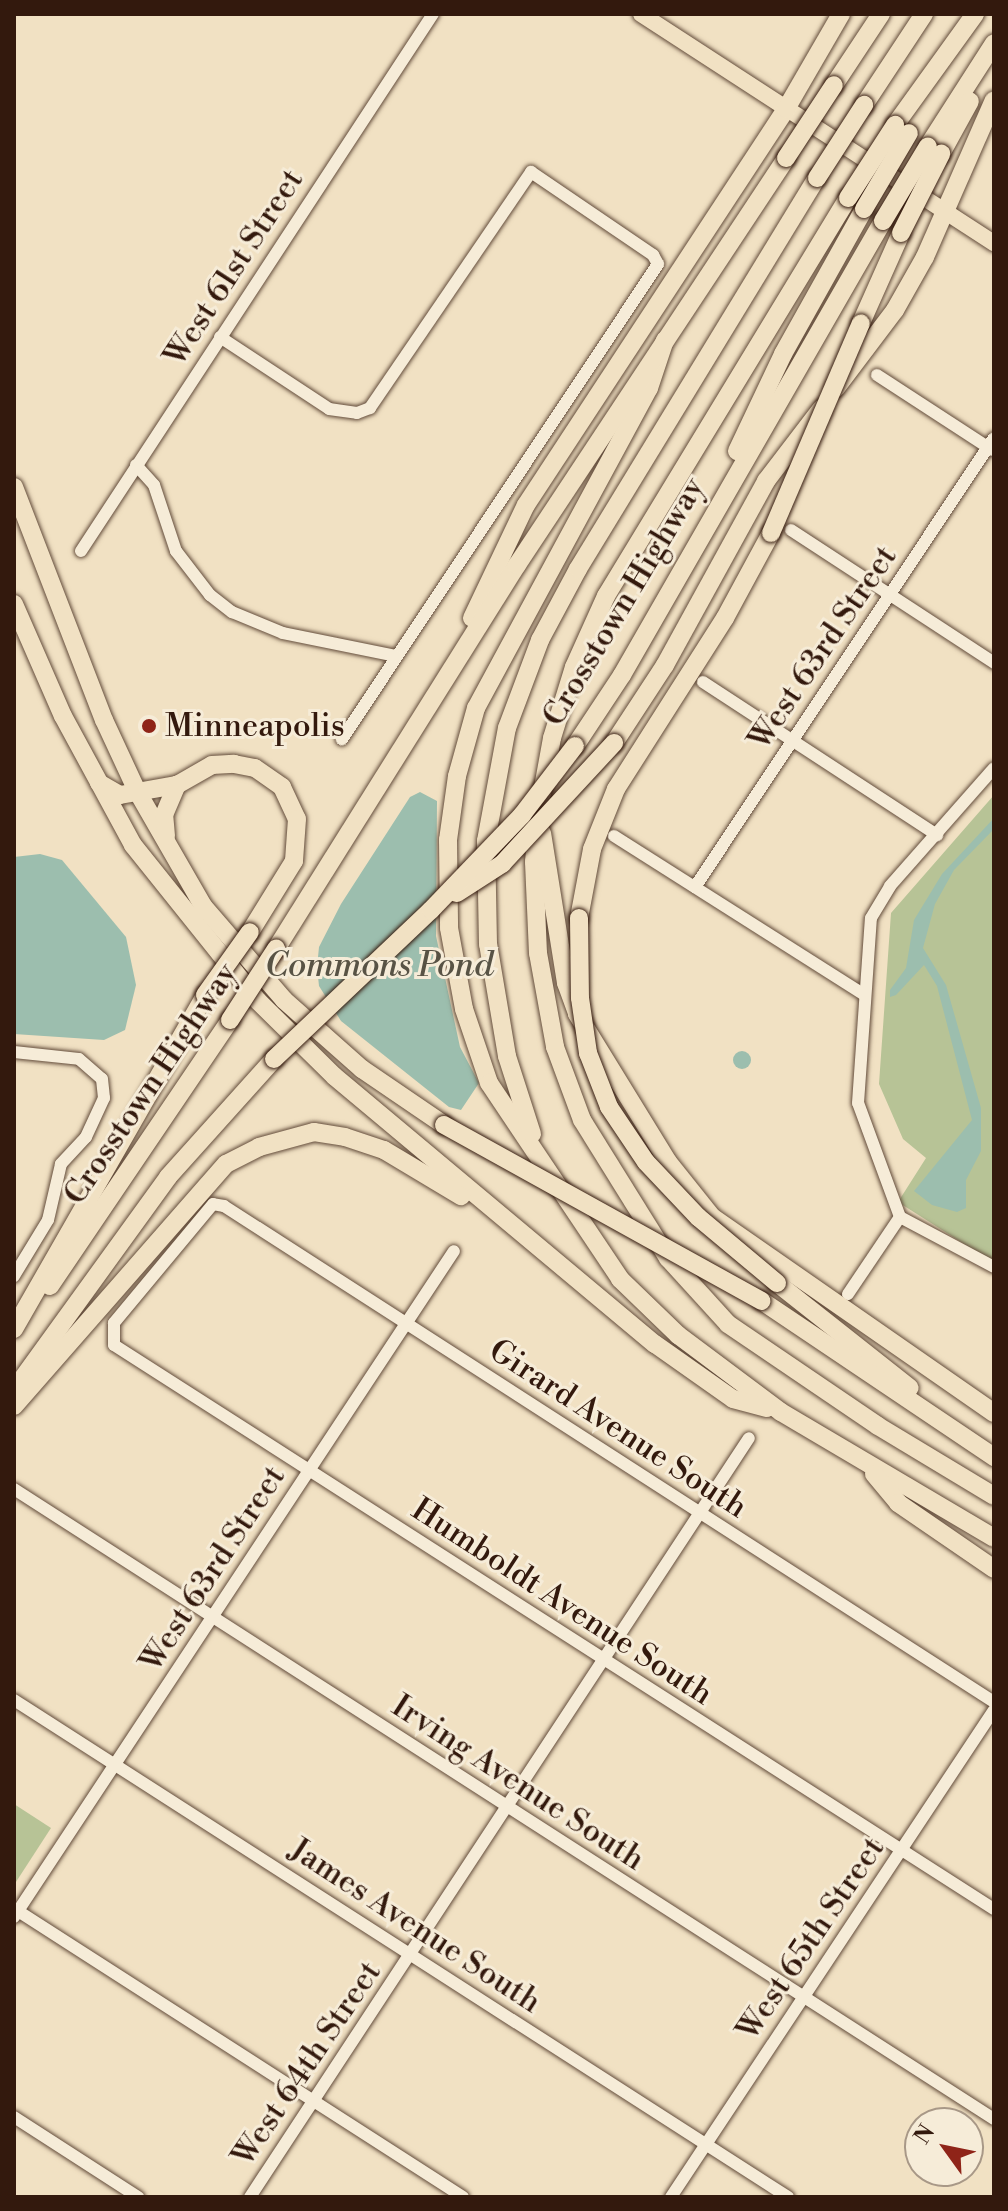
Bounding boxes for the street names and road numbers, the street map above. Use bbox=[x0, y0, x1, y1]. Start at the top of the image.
street label: West 61st Street bbox=[156, 162, 312, 374]
street label: Crosstown Highway bbox=[535, 471, 713, 733]
street label: West 63rd Street bbox=[741, 539, 905, 757]
street label: Crosstown Highway bbox=[56, 956, 246, 1212]
street label: Girard Avenue South bbox=[482, 1331, 754, 1527]
street label: West 63rd Street bbox=[132, 1459, 294, 1679]
street label: Humboldt Avenue South bbox=[404, 1490, 720, 1714]
street label: Irving Avenue South bbox=[385, 1687, 651, 1879]
street label: James Avenue South bbox=[282, 1830, 548, 2022]
street label: West 65th Street bbox=[729, 1830, 893, 2048]
street label: West 64th Street bbox=[224, 1954, 390, 2174]

